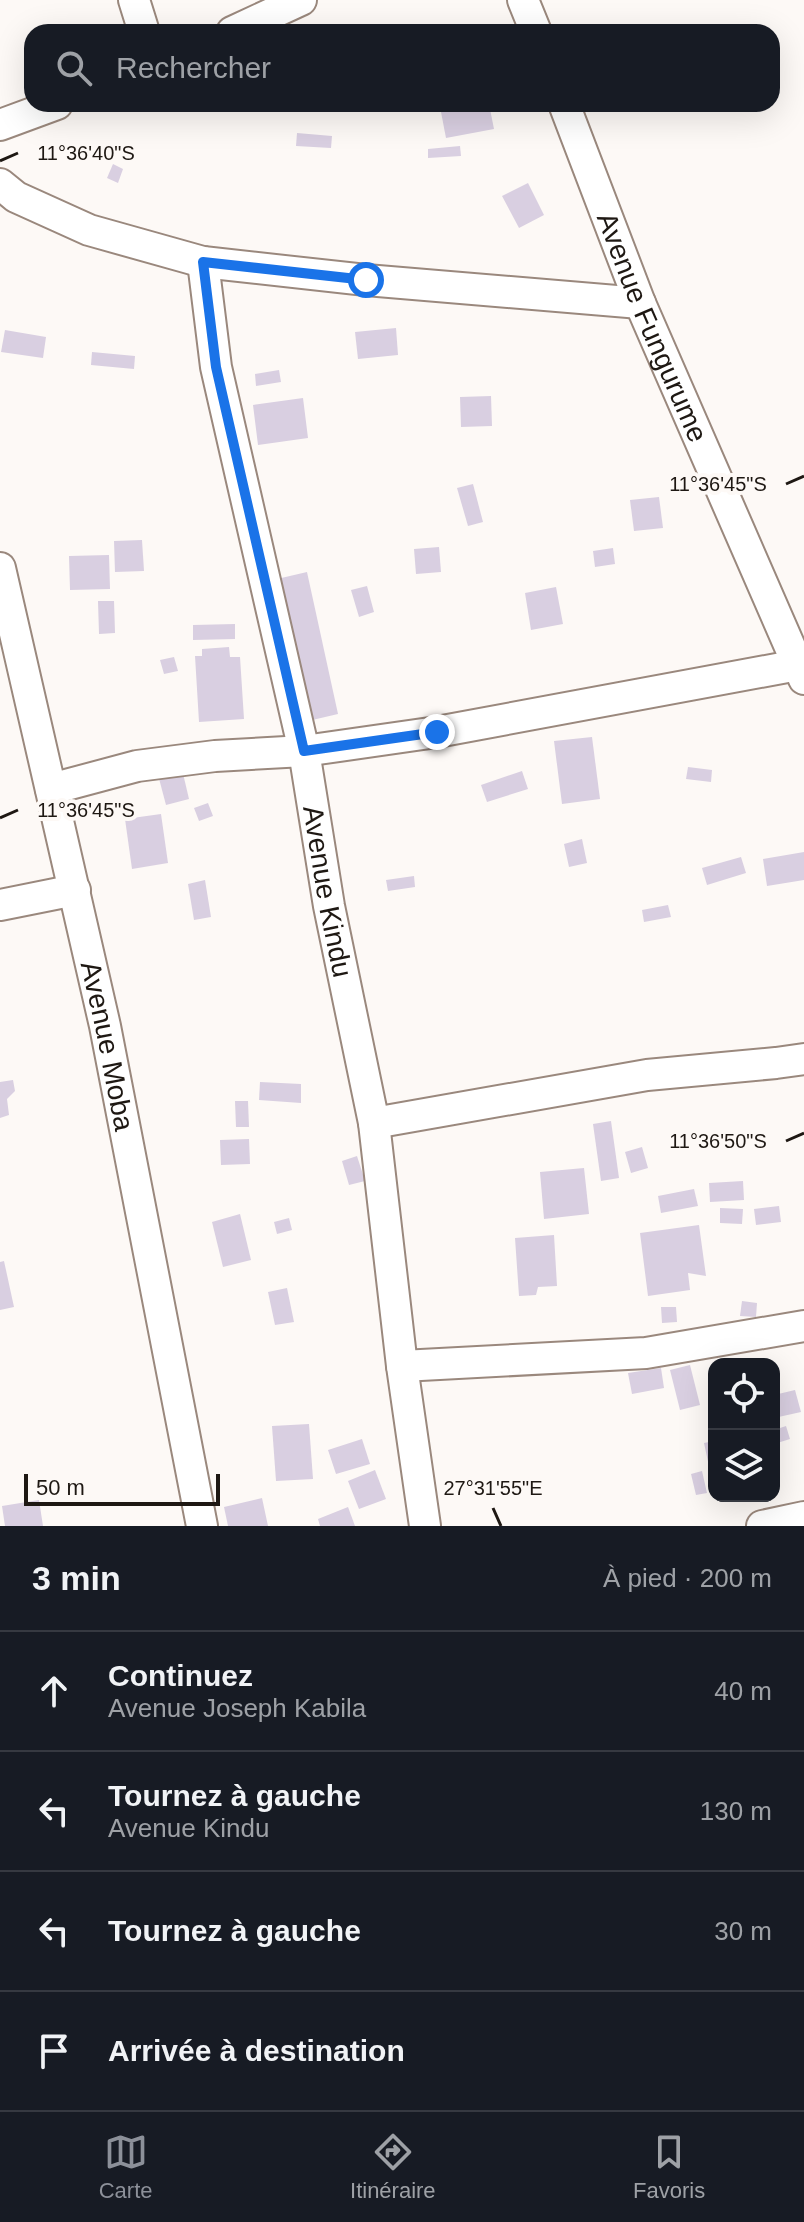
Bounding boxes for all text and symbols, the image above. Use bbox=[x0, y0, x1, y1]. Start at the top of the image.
search box bbox=[24, 24, 780, 112]
icon: search bbox=[52, 46, 96, 90]
text: Rechercher bbox=[116, 51, 271, 84]
text: 11°36'40"S bbox=[37, 142, 135, 164]
street label: Avenue Fungurume bbox=[591, 208, 714, 446]
route start bbox=[348, 262, 384, 298]
text: 11°36'45"S bbox=[669, 473, 767, 495]
route end bbox=[419, 714, 455, 750]
text: 11°36'45"S bbox=[37, 799, 135, 821]
street label: Avenue Kindu bbox=[298, 803, 359, 980]
street label: Avenue Moba bbox=[75, 958, 141, 1134]
text: 11°36'50"S bbox=[669, 1130, 767, 1152]
map controls bbox=[708, 1358, 780, 1502]
button: locate bbox=[708, 1358, 780, 1430]
button: layers bbox=[708, 1430, 780, 1502]
scale bar bbox=[24, 1470, 220, 1506]
text: 50 m bbox=[36, 1475, 85, 1500]
text: 27°31'55"E bbox=[444, 1477, 543, 1499]
text: 3 min bbox=[32, 1559, 121, 1597]
text: À pied · 200 m bbox=[603, 1563, 772, 1593]
text: Continuez bbox=[108, 1659, 253, 1692]
icon: ahead bbox=[32, 1669, 76, 1713]
text: 40 m bbox=[714, 1676, 772, 1706]
text: Avenue Joseph Kabila bbox=[108, 1693, 366, 1723]
text: Tournez à gauche bbox=[108, 1779, 361, 1812]
icon: left bbox=[32, 1789, 76, 1833]
text: 130 m bbox=[700, 1796, 772, 1826]
text: Avenue Kindu bbox=[108, 1813, 269, 1843]
icon: left bbox=[32, 1909, 76, 1953]
text: Tournez à gauche bbox=[108, 1914, 361, 1947]
text: 30 m bbox=[714, 1916, 772, 1946]
icon: arrive bbox=[32, 2029, 76, 2073]
text: Arrivée à destination bbox=[108, 2034, 405, 2067]
tab: Carte bbox=[99, 2130, 153, 2204]
tab: Itinéraire bbox=[350, 2130, 436, 2204]
tab: Favoris bbox=[633, 2130, 705, 2204]

